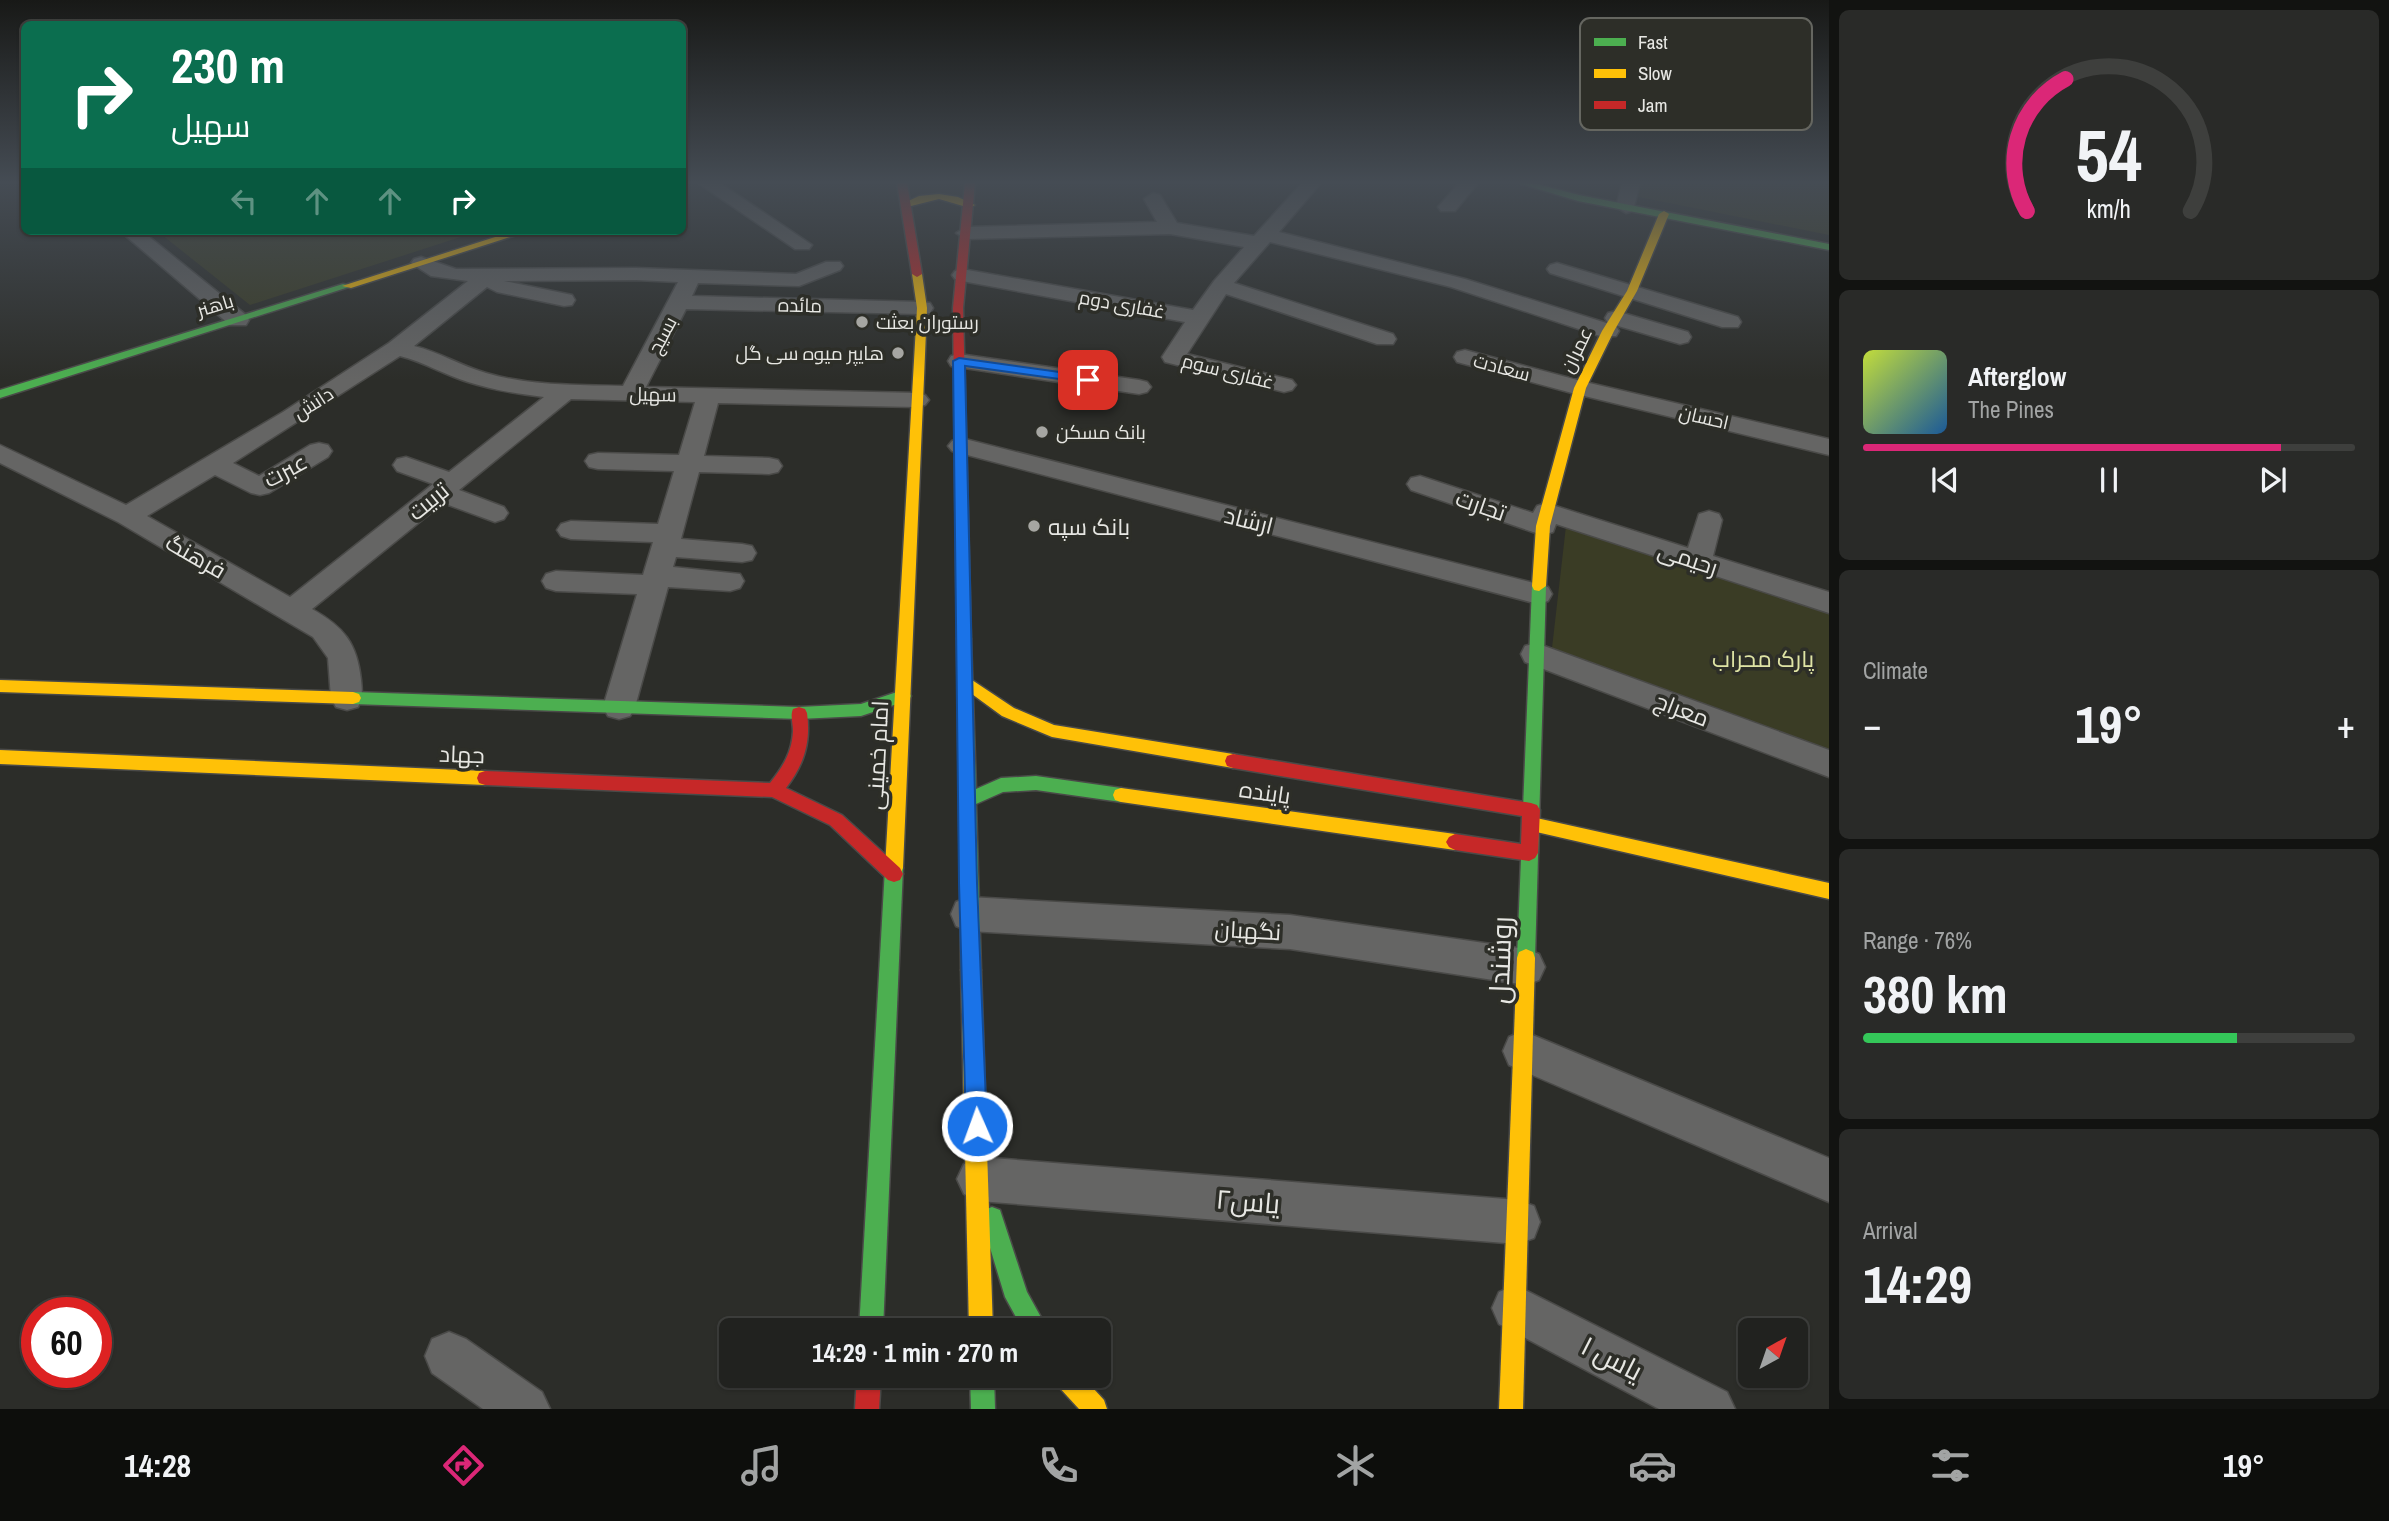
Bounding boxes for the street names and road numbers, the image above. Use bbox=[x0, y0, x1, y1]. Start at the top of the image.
street label: غفاری دوم bbox=[1077, 284, 1167, 325]
street label: باهنر bbox=[193, 287, 237, 323]
street label: مائده bbox=[778, 292, 822, 318]
street label: بسیج bbox=[641, 312, 684, 359]
street label: عمران bbox=[1554, 323, 1598, 377]
street label: غفاری سوم bbox=[1179, 347, 1277, 396]
street label: سعادت bbox=[1471, 347, 1533, 387]
street label: دانش bbox=[288, 380, 338, 426]
street label: سهیل bbox=[629, 381, 677, 407]
street label: احسان bbox=[1677, 399, 1731, 435]
street label: عبرت bbox=[258, 446, 312, 494]
street label: تربیت bbox=[401, 475, 455, 527]
street label: تجارت bbox=[1452, 482, 1510, 528]
street label: ارشاد bbox=[1221, 499, 1277, 541]
street label: فرهنگ bbox=[160, 526, 232, 586]
street label: رحیمی bbox=[1654, 534, 1722, 582]
street label: معراج bbox=[1650, 685, 1714, 734]
street label: امام خمینی bbox=[859, 699, 896, 811]
street label: جهاد bbox=[439, 738, 485, 770]
street label: پاینده bbox=[1237, 773, 1293, 811]
street label: نگهبان bbox=[1214, 913, 1282, 947]
street label: روشندل bbox=[1479, 916, 1521, 1004]
street label: یاس۲ bbox=[1214, 1179, 1282, 1223]
street label: یاس ۱ bbox=[1575, 1326, 1650, 1390]

